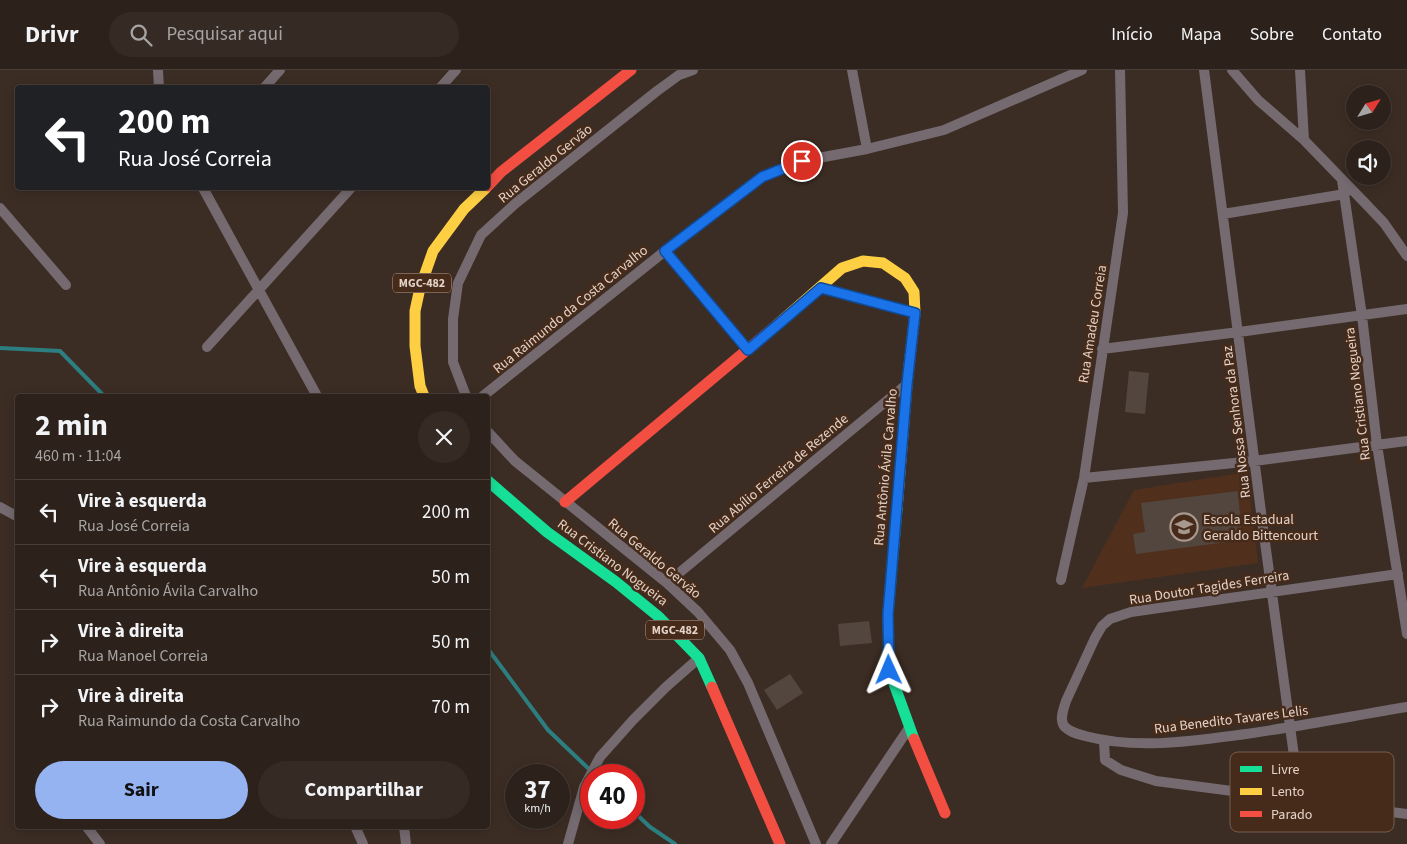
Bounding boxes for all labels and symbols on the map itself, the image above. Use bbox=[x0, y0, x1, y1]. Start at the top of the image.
north arrow bbox=[1346, 85, 1391, 130]
street label: Rua Geraldo Gervão bbox=[494, 119, 597, 208]
pin bbox=[781, 140, 823, 182]
street label: Rua Raimundo da Costa Carvalho bbox=[489, 241, 652, 379]
street label: Rua Amadeu Correia bbox=[1074, 264, 1112, 385]
road number: MGC-482 bbox=[393, 274, 451, 292]
street label: Rua Cristiano Nogueira bbox=[1340, 326, 1376, 462]
street label: Rua Nossa Senhora da Paz bbox=[1218, 345, 1256, 499]
street label: Rua Antônio Ávila Carvalho bbox=[869, 388, 903, 546]
street label: Rua Abílio Ferreira de Rezende bbox=[704, 409, 853, 538]
place label: Escola Estadual Geraldo Bittencourt bbox=[1203, 510, 1318, 546]
school or university icon: Escola Estadual Geraldo Bittencourt bbox=[1169, 512, 1199, 542]
street label: Rua Geraldo Gervão bbox=[603, 514, 705, 604]
street label: Rua Cristiano Nogueira bbox=[553, 515, 672, 611]
street label: Rua Doutor Tagides Ferreira bbox=[1128, 565, 1291, 611]
road number: MGC-482 bbox=[646, 620, 704, 640]
position arrow bbox=[862, 643, 914, 695]
street label: Rua Benedito Tavares Lelis bbox=[1153, 701, 1309, 739]
legend bbox=[1230, 752, 1394, 832]
text: Livre bbox=[1271, 760, 1300, 780]
speed limit sign: 40 bbox=[580, 764, 645, 829]
text: Lento bbox=[1271, 782, 1304, 802]
text: Parado bbox=[1271, 805, 1312, 825]

